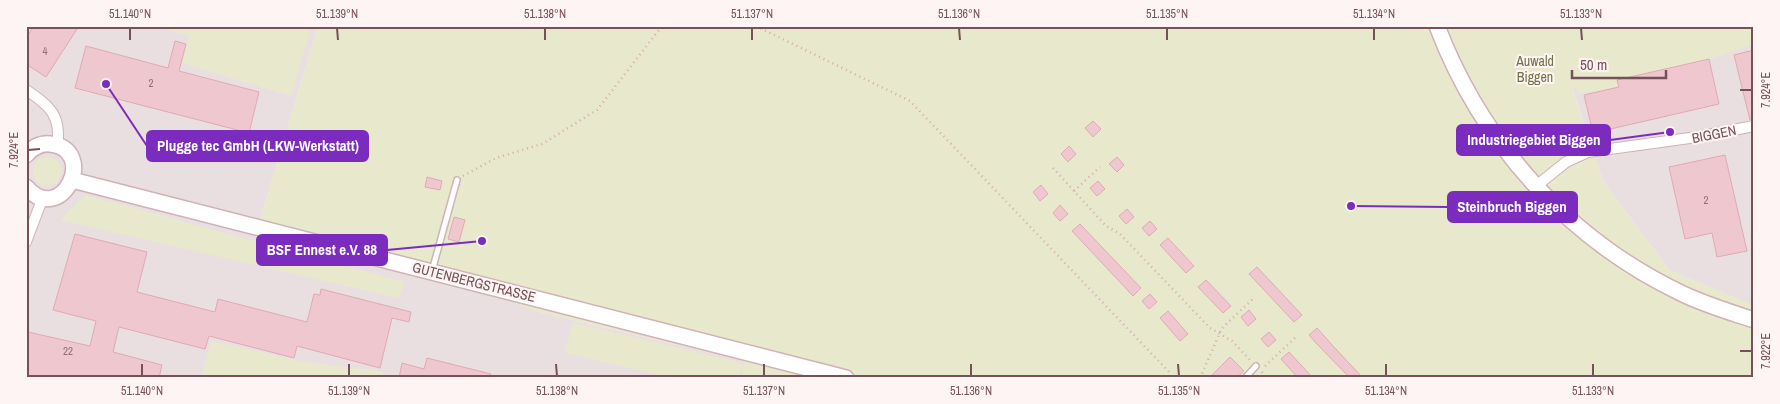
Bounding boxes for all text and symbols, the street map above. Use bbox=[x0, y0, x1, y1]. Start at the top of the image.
text: 51.140°N bbox=[109, 6, 151, 22]
text: 51.139°N bbox=[316, 6, 358, 22]
text: 51.138°N bbox=[524, 6, 566, 22]
text: 51.137°N bbox=[731, 6, 773, 22]
text: 51.136°N bbox=[938, 6, 980, 22]
text: 51.135°N bbox=[1146, 6, 1188, 22]
text: 51.134°N bbox=[1353, 6, 1395, 22]
text: 51.133°N bbox=[1560, 6, 1602, 22]
house number: 4 bbox=[42, 44, 48, 58]
scale bar bbox=[1572, 48, 1666, 80]
park label: Auwald Biggen bbox=[1515, 52, 1554, 86]
text: 50 m bbox=[1580, 54, 1607, 75]
text: 7.924°E bbox=[1758, 72, 1774, 108]
house number: 2 bbox=[148, 76, 154, 90]
street label: BIGGEN bbox=[1690, 121, 1738, 147]
callout: Industriegebiet Biggen bbox=[1457, 125, 1610, 155]
text: Industriegebiet Biggen bbox=[1467, 129, 1601, 150]
callout: Plugge tec GmbH (LKW-Werkstatt) bbox=[147, 131, 368, 161]
text: 7.924°E bbox=[6, 132, 22, 168]
text: Plugge tec GmbH (LKW-Werkstatt) bbox=[157, 135, 359, 156]
callout: Steinbruch Biggen bbox=[1448, 192, 1577, 222]
house number: 2 bbox=[1703, 193, 1709, 207]
text: Steinbruch Biggen bbox=[1457, 196, 1567, 217]
callout: BSF Ennest e.V. 88 bbox=[257, 235, 387, 265]
text: BSF Ennest e.V. 88 bbox=[267, 239, 377, 260]
street label: GUTENBERGSTRASSE bbox=[411, 258, 537, 306]
text: 7.922°E bbox=[1758, 333, 1774, 369]
house number: 22 bbox=[63, 344, 73, 358]
text: 51.140°N bbox=[121, 383, 163, 399]
text: 51.139°N bbox=[328, 383, 370, 399]
text: 51.138°N bbox=[536, 383, 578, 399]
text: 51.137°N bbox=[743, 383, 785, 399]
text: 51.136°N bbox=[950, 383, 992, 399]
text: 51.135°N bbox=[1158, 383, 1200, 399]
text: 51.134°N bbox=[1365, 383, 1407, 399]
text: 51.133°N bbox=[1572, 383, 1614, 399]

